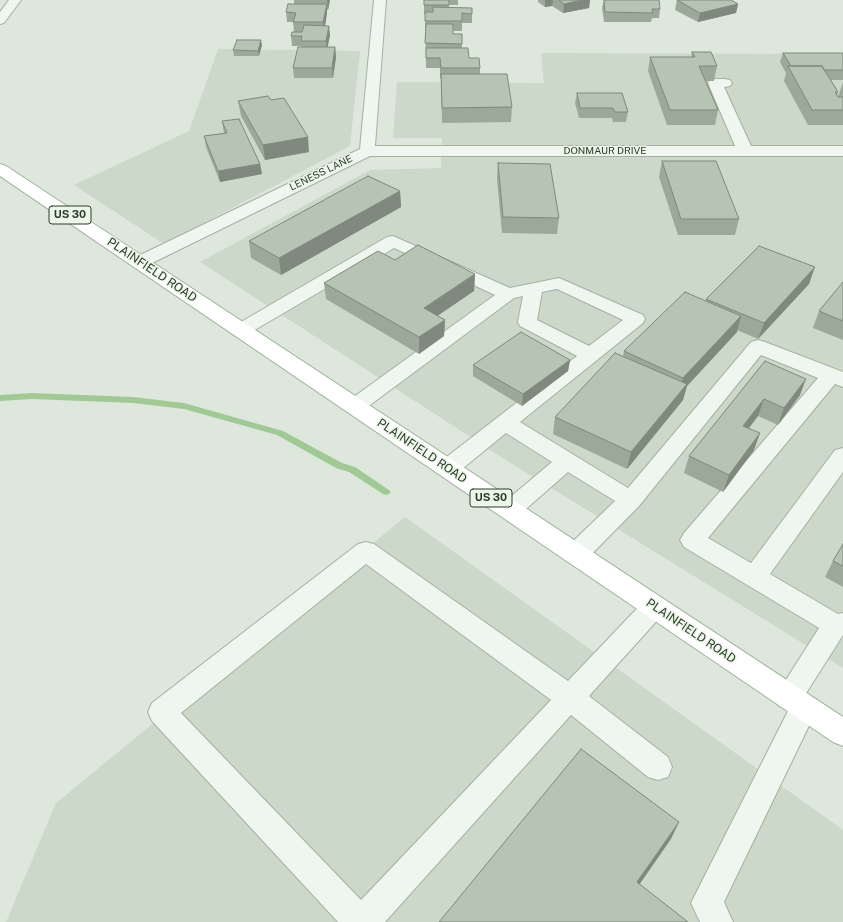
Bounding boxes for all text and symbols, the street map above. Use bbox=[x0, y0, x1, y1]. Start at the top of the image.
street label: DONMAUR DRIVE bbox=[563, 145, 647, 157]
street label: LENESS LANE bbox=[288, 153, 354, 193]
road number: US 30 bbox=[49, 206, 91, 224]
street label: PLAINFIELD ROAD bbox=[104, 235, 200, 305]
street label: PLAINFIELD ROAD bbox=[374, 416, 470, 486]
road number: US 30 bbox=[470, 489, 512, 507]
street label: PLAINFIELD ROAD bbox=[643, 596, 739, 666]

